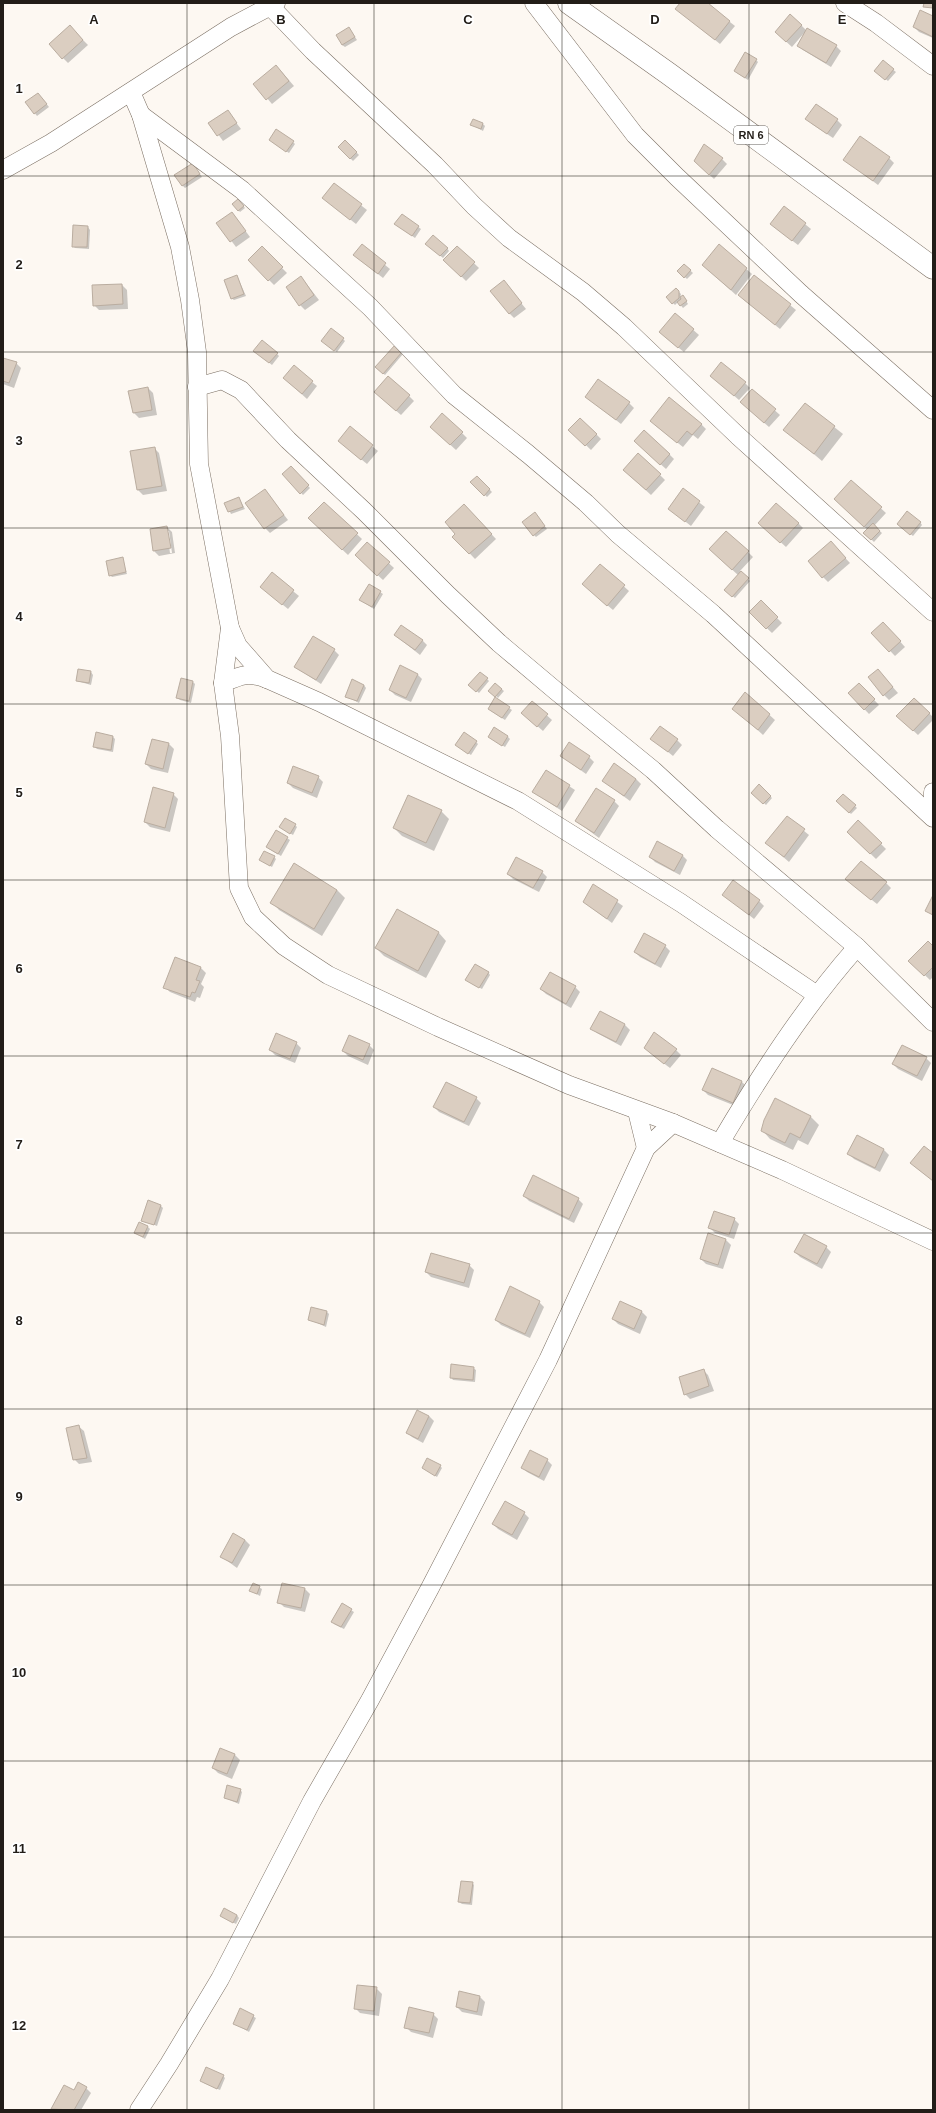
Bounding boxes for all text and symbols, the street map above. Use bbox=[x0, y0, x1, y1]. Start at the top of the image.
text: A bbox=[89, 12, 99, 27]
text: B bbox=[276, 12, 286, 27]
text: C bbox=[463, 12, 473, 27]
text: D bbox=[650, 12, 660, 27]
text: E bbox=[838, 12, 847, 27]
text: 1 bbox=[15, 81, 23, 96]
road number: RN 6 bbox=[734, 126, 768, 144]
text: 2 bbox=[15, 257, 23, 272]
text: 3 bbox=[15, 433, 23, 448]
text: 4 bbox=[15, 609, 23, 624]
text: 5 bbox=[15, 785, 23, 800]
text: 6 bbox=[15, 961, 23, 976]
text: 7 bbox=[15, 1137, 23, 1152]
text: 8 bbox=[15, 1313, 23, 1328]
text: 9 bbox=[15, 1489, 23, 1504]
text: 10 bbox=[12, 1665, 26, 1680]
text: 11 bbox=[12, 1841, 26, 1856]
text: 12 bbox=[12, 2018, 26, 2033]

